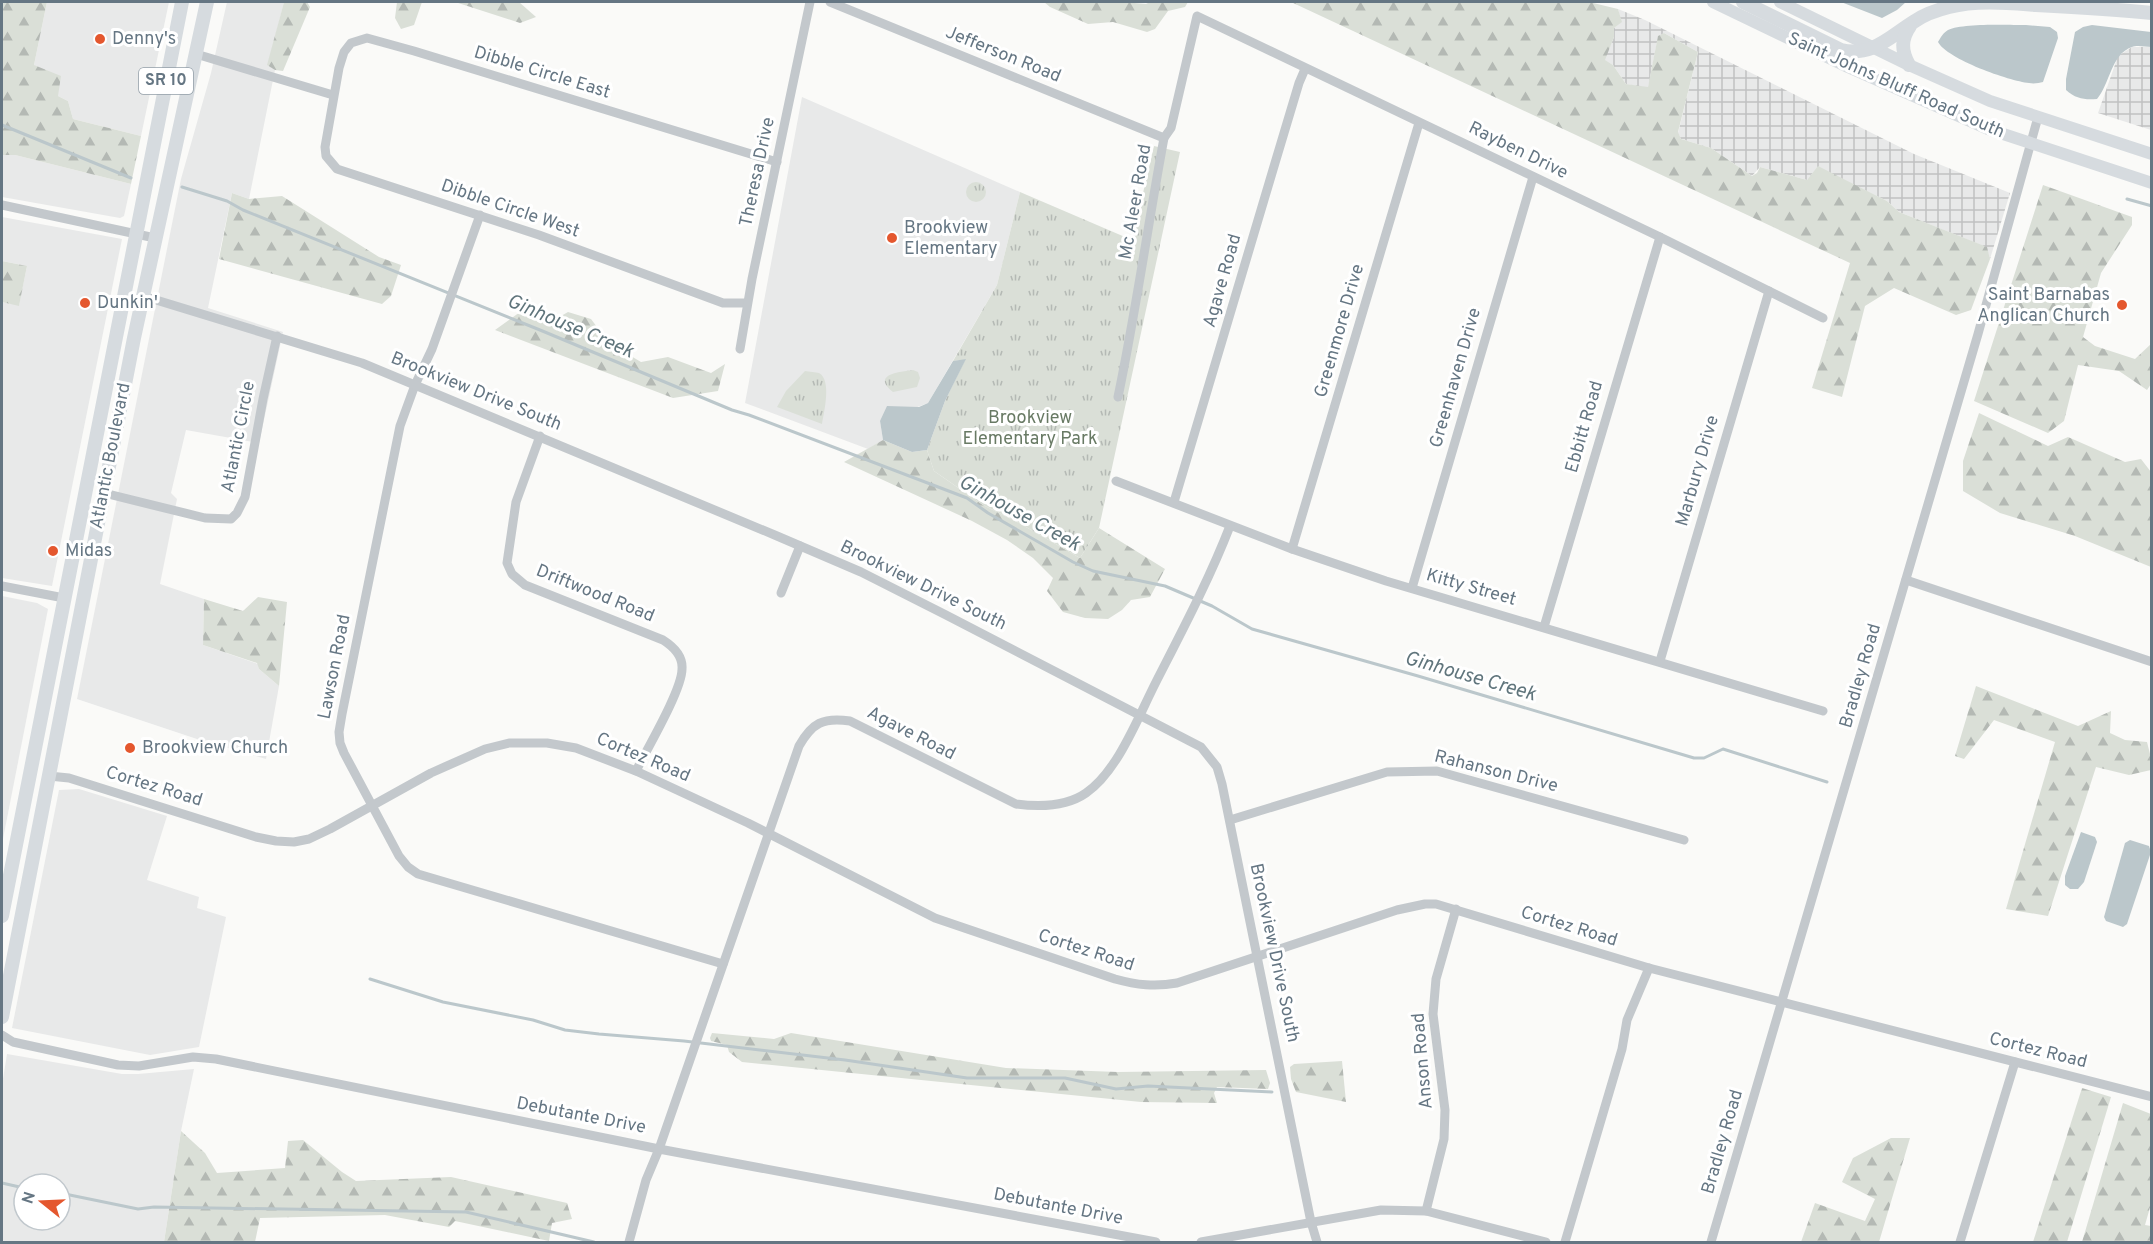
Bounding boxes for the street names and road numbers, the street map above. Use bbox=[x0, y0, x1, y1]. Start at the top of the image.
street label: Jefferson Road bbox=[942, 21, 1064, 89]
street label: Saint Johns Bluff Road South bbox=[1784, 28, 2008, 144]
street label: Dibble Circle East bbox=[471, 41, 613, 105]
road number: SR 10 bbox=[139, 68, 193, 94]
street label: Theresa Drive bbox=[735, 115, 781, 229]
street label: Rayben Drive bbox=[1464, 117, 1572, 185]
street label: Mc Aleer Road bbox=[1115, 143, 1157, 261]
street label: Dibble Circle West bbox=[438, 175, 582, 243]
street label: Agave Road bbox=[1199, 231, 1247, 331]
street label: Greenmore Drive bbox=[1310, 262, 1370, 400]
street label: Greenhaven Drive bbox=[1425, 305, 1487, 451]
street label: Brookview Drive South bbox=[387, 347, 565, 437]
street label: Ebbitt Road bbox=[1561, 378, 1609, 476]
street label: Atlantic Circle bbox=[217, 379, 261, 495]
street label: Atlantic Boulevard bbox=[86, 381, 136, 531]
street label: Marbury Drive bbox=[1671, 413, 1725, 529]
street label: Brookview Drive South bbox=[836, 536, 1010, 636]
street label: Driftwood Road bbox=[532, 560, 658, 628]
street label: Kitty Street bbox=[1423, 564, 1519, 612]
street label: Lawson Road bbox=[314, 613, 356, 721]
street label: Bradley Road bbox=[1835, 621, 1887, 731]
street label: Agave Road bbox=[863, 702, 959, 766]
street label: Cortez Road bbox=[592, 728, 694, 788]
street label: Rahanson Drive bbox=[1432, 746, 1560, 798]
street label: Cortez Road bbox=[103, 761, 205, 813]
street label: Brookview Drive South bbox=[1244, 861, 1304, 1045]
street label: Cortez Road bbox=[1518, 901, 1620, 953]
street label: Cortez Road bbox=[1035, 925, 1137, 977]
street label: Anson Road bbox=[1407, 1012, 1439, 1110]
street label: Cortez Road bbox=[1987, 1028, 2089, 1074]
street label: Bradley Road bbox=[1697, 1087, 1749, 1197]
street label: Debutante Drive bbox=[514, 1092, 648, 1140]
street label: Debutante Drive bbox=[991, 1183, 1125, 1231]

